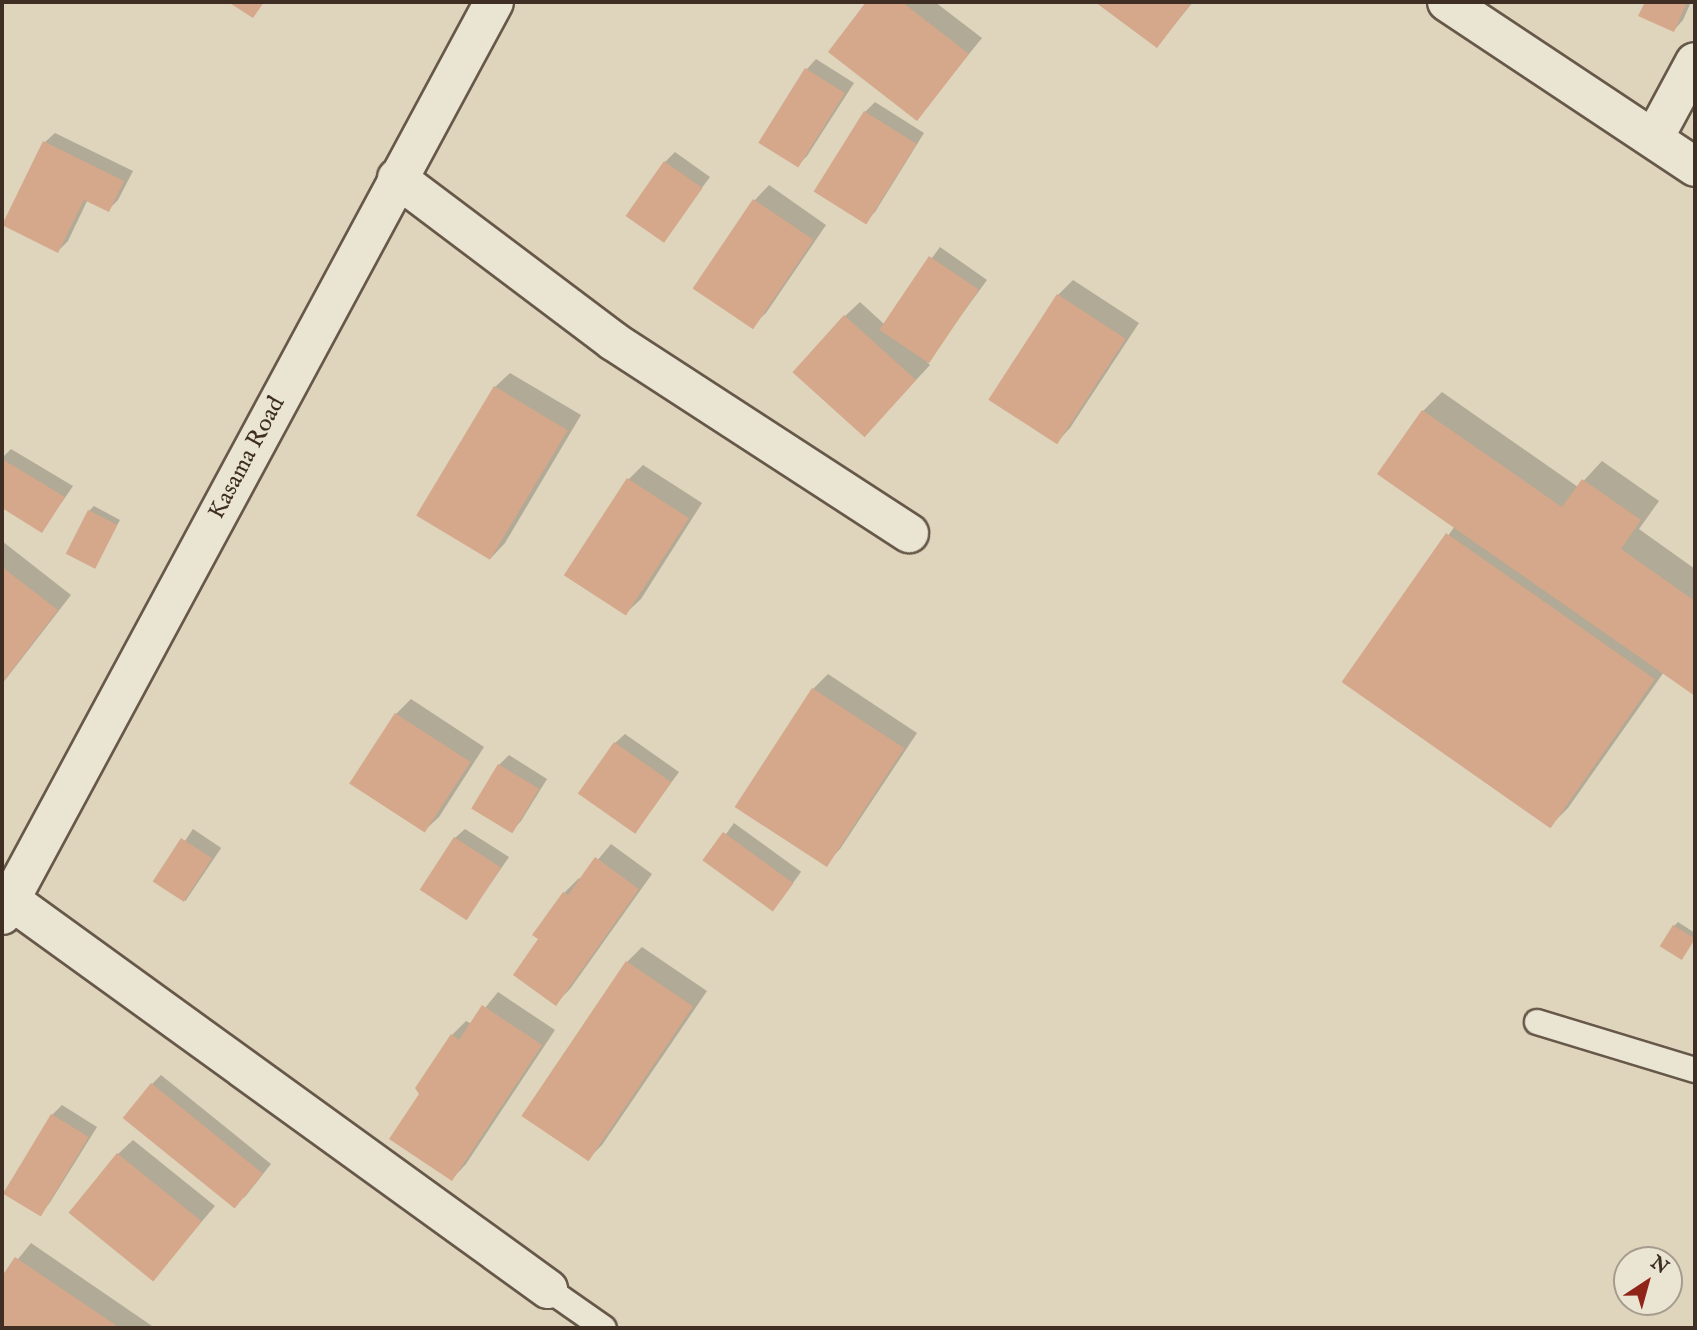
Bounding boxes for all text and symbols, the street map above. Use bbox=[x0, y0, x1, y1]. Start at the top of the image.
street label: Kasama Road bbox=[203, 392, 291, 524]
north arrow bbox=[1613, 1246, 1683, 1316]
text: N bbox=[1645, 1251, 1673, 1280]

